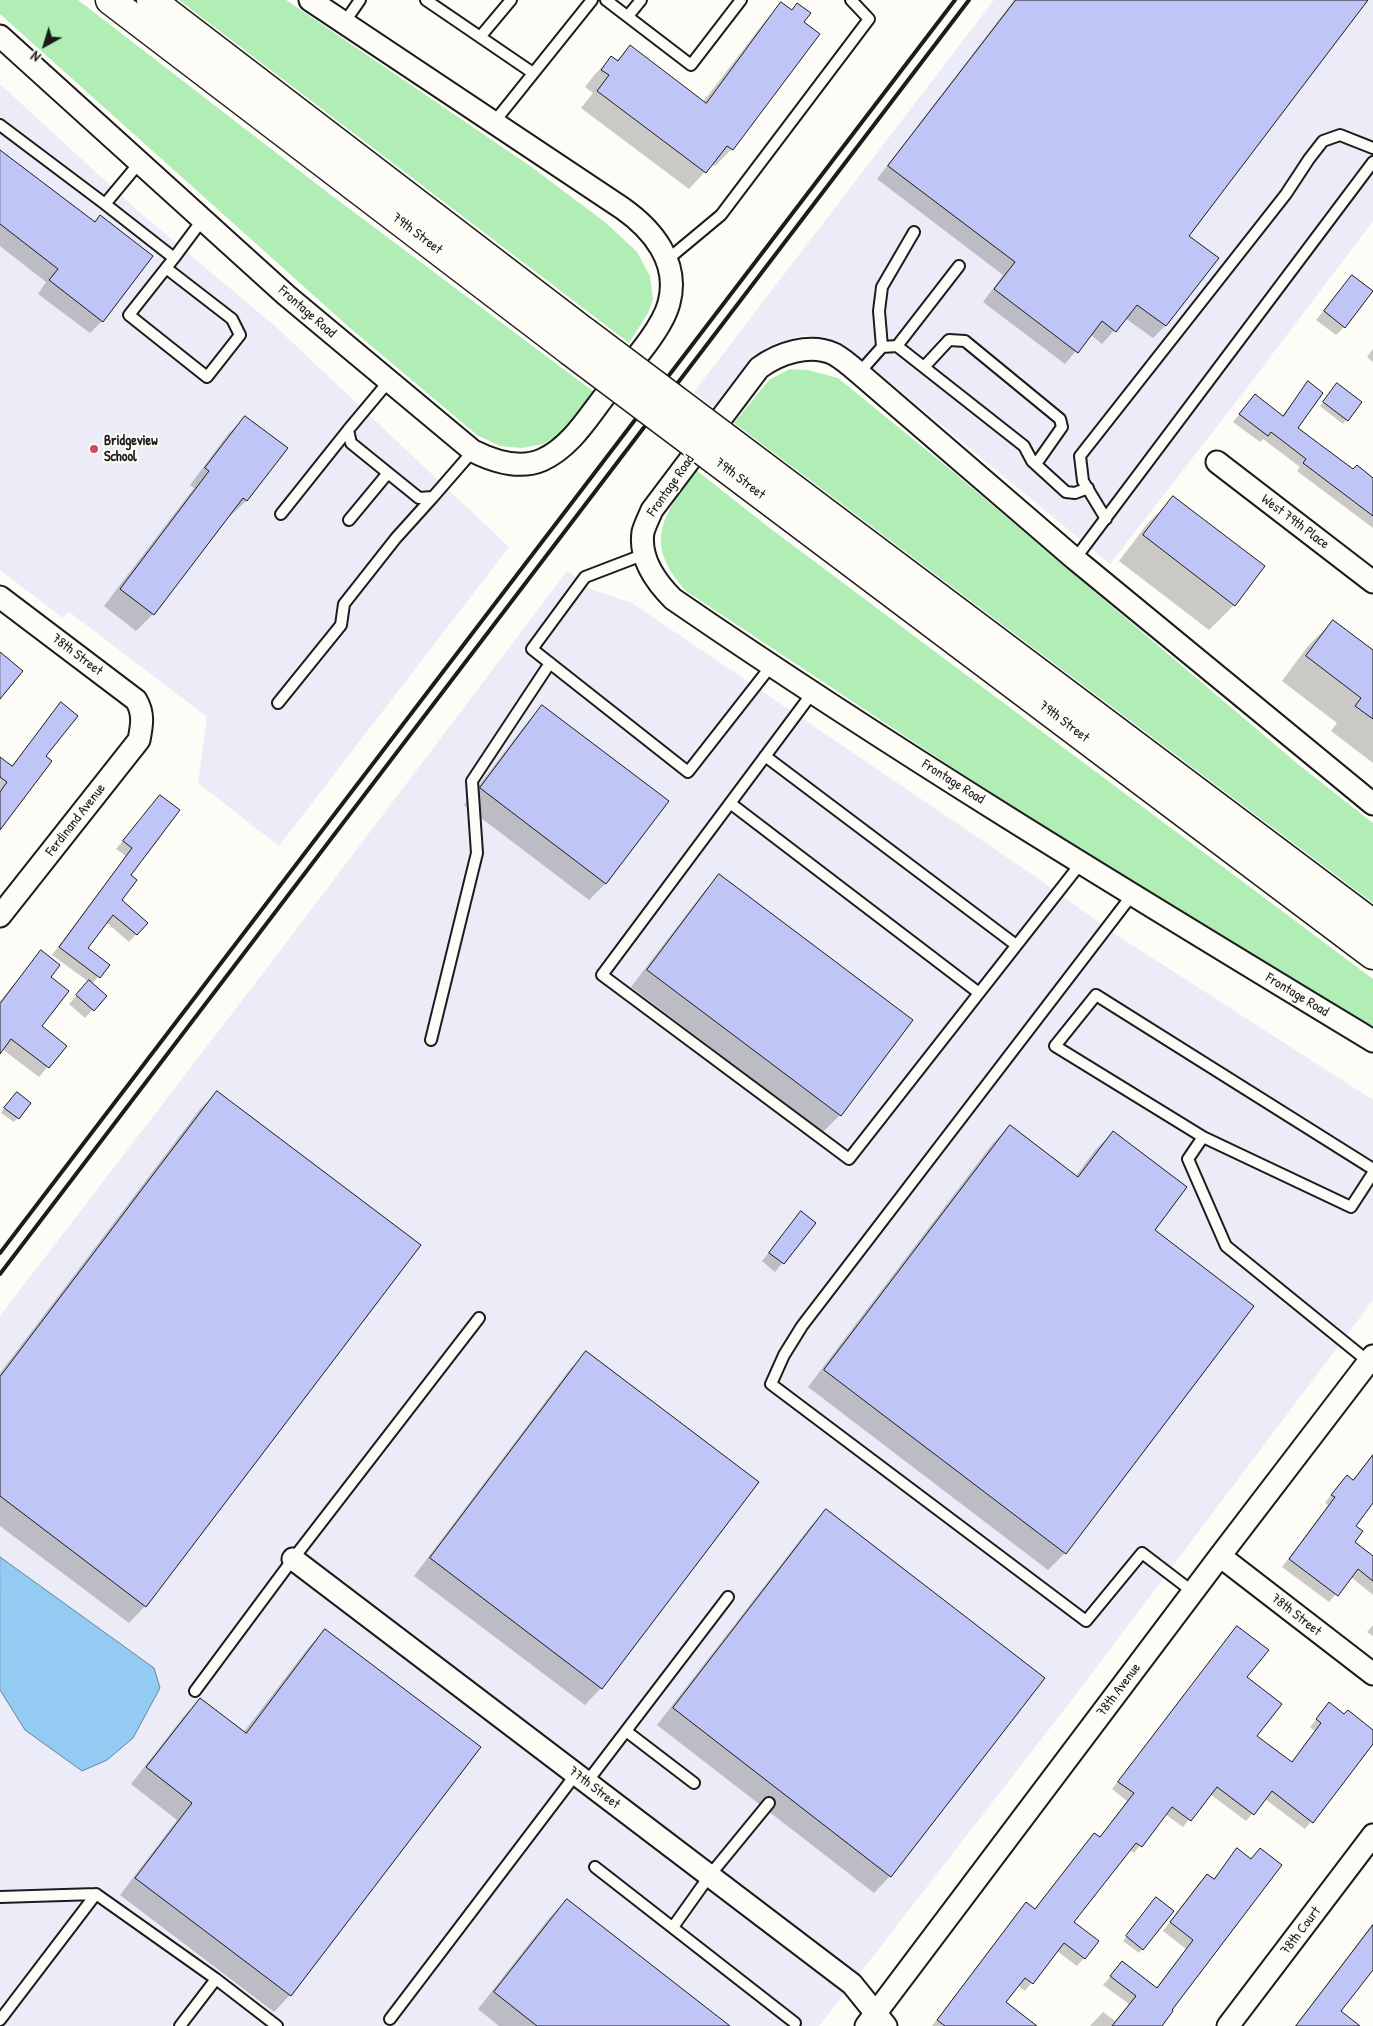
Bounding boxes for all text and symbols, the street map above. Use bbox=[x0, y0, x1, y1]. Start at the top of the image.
north arrow bbox=[20, 20, 70, 70]
text: N bbox=[26, 47, 44, 67]
street label: 79th Street bbox=[389, 210, 445, 258]
street label: Frontage Road bbox=[275, 282, 339, 342]
place label: Bridgeview School bbox=[104, 433, 158, 466]
marker: Bridgeview School bbox=[88, 443, 100, 455]
street label: Frontage Road bbox=[644, 452, 698, 520]
street label: 79th Street bbox=[712, 455, 768, 503]
street label: West 79th Place bbox=[1258, 491, 1332, 553]
street label: 78th Street bbox=[48, 630, 106, 680]
street label: 79th Street bbox=[1036, 698, 1092, 746]
street label: Frontage Road bbox=[918, 756, 988, 808]
street label: Ferdinand Avenue bbox=[43, 780, 109, 860]
street label: Frontage Road bbox=[1262, 970, 1332, 1020]
street label: 78th Street bbox=[1267, 1590, 1325, 1640]
street label: 78th Avenue bbox=[1094, 1660, 1144, 1720]
street label: 77th Street bbox=[565, 1763, 623, 1813]
street label: 78th Court bbox=[1277, 1904, 1325, 1958]

